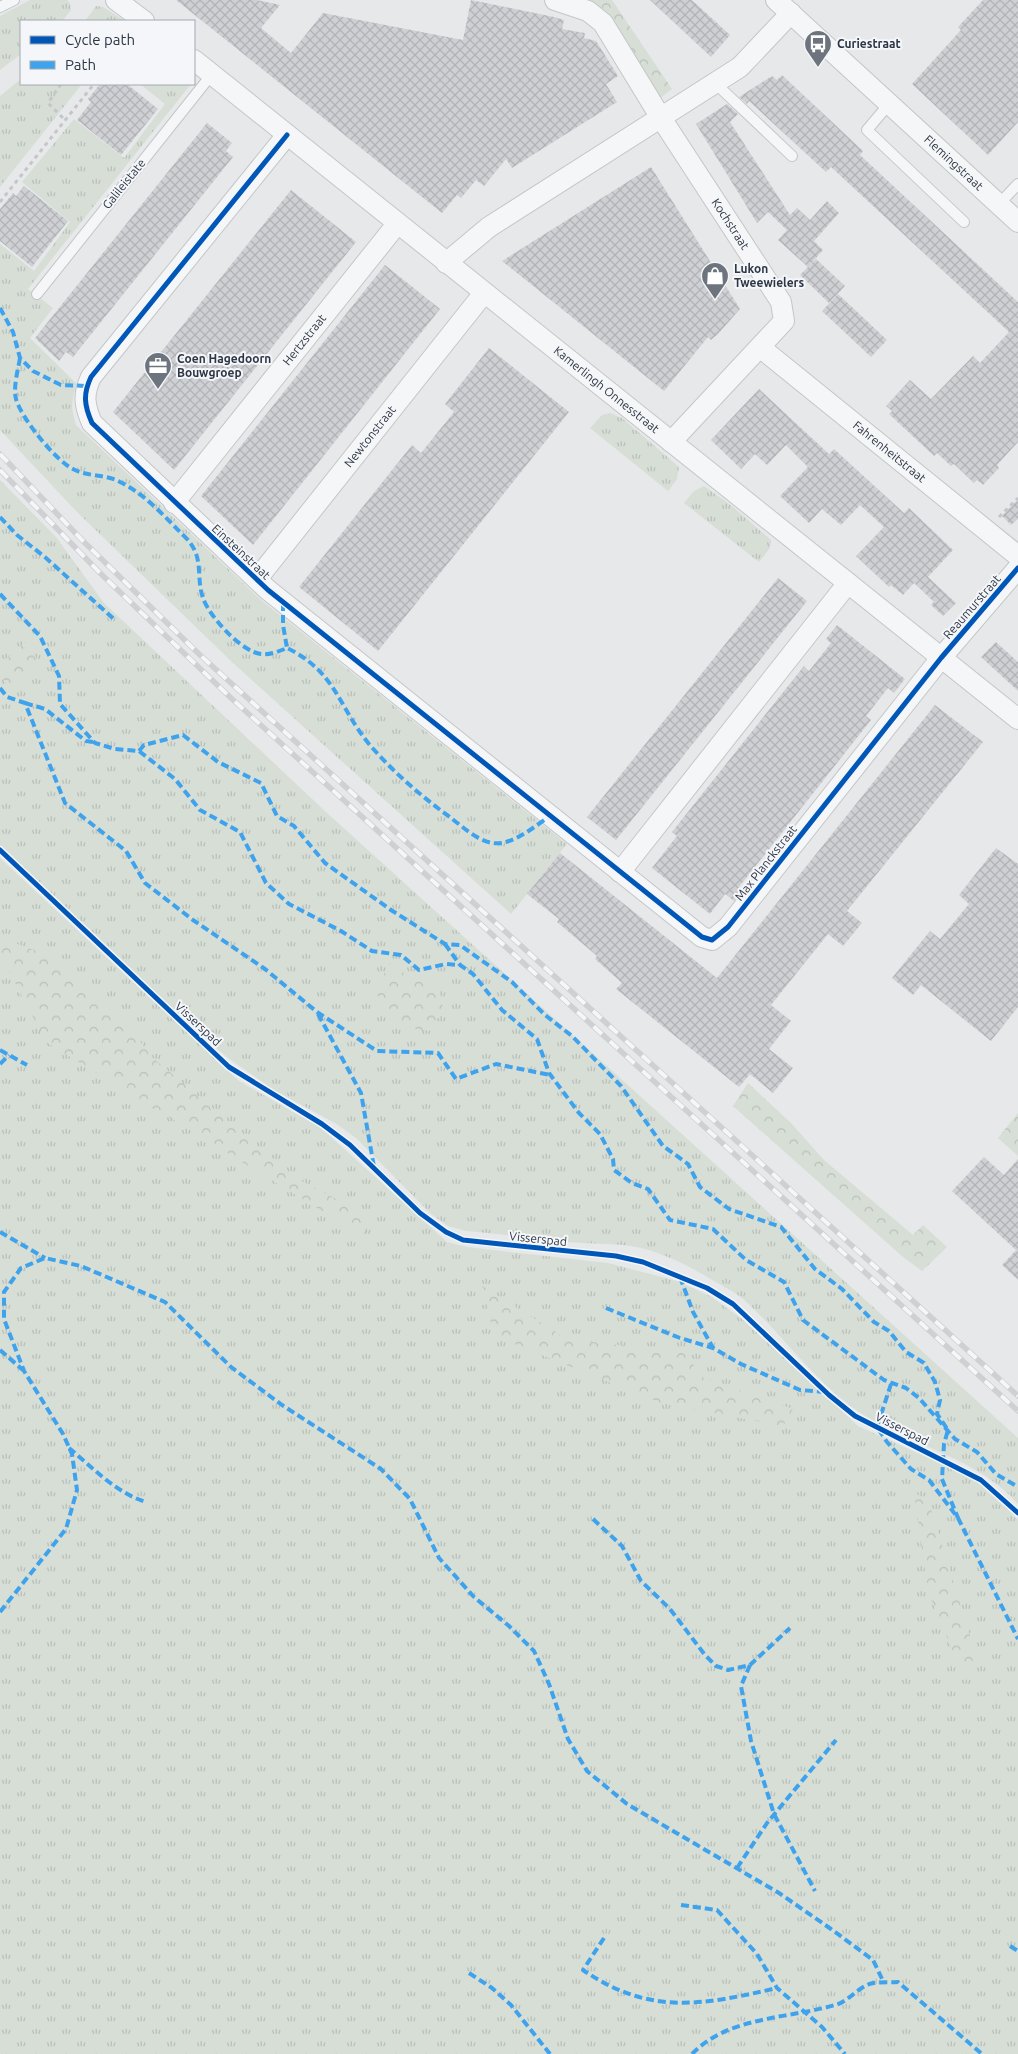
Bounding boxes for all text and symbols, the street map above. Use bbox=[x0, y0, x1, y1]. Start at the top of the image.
legend bbox=[20, 20, 195, 85]
bus stop icon: Curiestraat bbox=[803, 29, 833, 68]
text: Cycle path bbox=[65, 31, 135, 48]
place label: Curiestraat bbox=[837, 37, 901, 50]
text: Path bbox=[65, 56, 96, 73]
street label: Flemingstraat bbox=[922, 133, 986, 193]
street label: Galileistate bbox=[100, 156, 148, 211]
street label: Kochstraat bbox=[709, 196, 752, 252]
shop icon: Lukon Tweewielers bbox=[700, 261, 730, 300]
place label: Lukon Tweewielers bbox=[734, 262, 805, 289]
street label: Hertzstraat bbox=[280, 311, 329, 367]
street label: Kamerlingh Onnesstraat bbox=[551, 343, 662, 436]
office icon: Coen Hagedoorn Bouwgroep bbox=[143, 351, 173, 390]
place label: Coen Hagedoorn Bouwgroep bbox=[177, 352, 271, 379]
street label: Newtonstraat bbox=[341, 403, 398, 469]
street label: Fahrenheitstraat bbox=[851, 418, 929, 485]
street label: Einsteinstraat bbox=[210, 522, 273, 582]
street label: Reaumurstraat bbox=[940, 572, 1003, 641]
street label: Max Planckstraat bbox=[732, 822, 799, 903]
street label: Visserspad bbox=[173, 999, 224, 1048]
street label: Visserspad bbox=[509, 1229, 568, 1248]
street label: Visserspad bbox=[873, 1410, 931, 1447]

